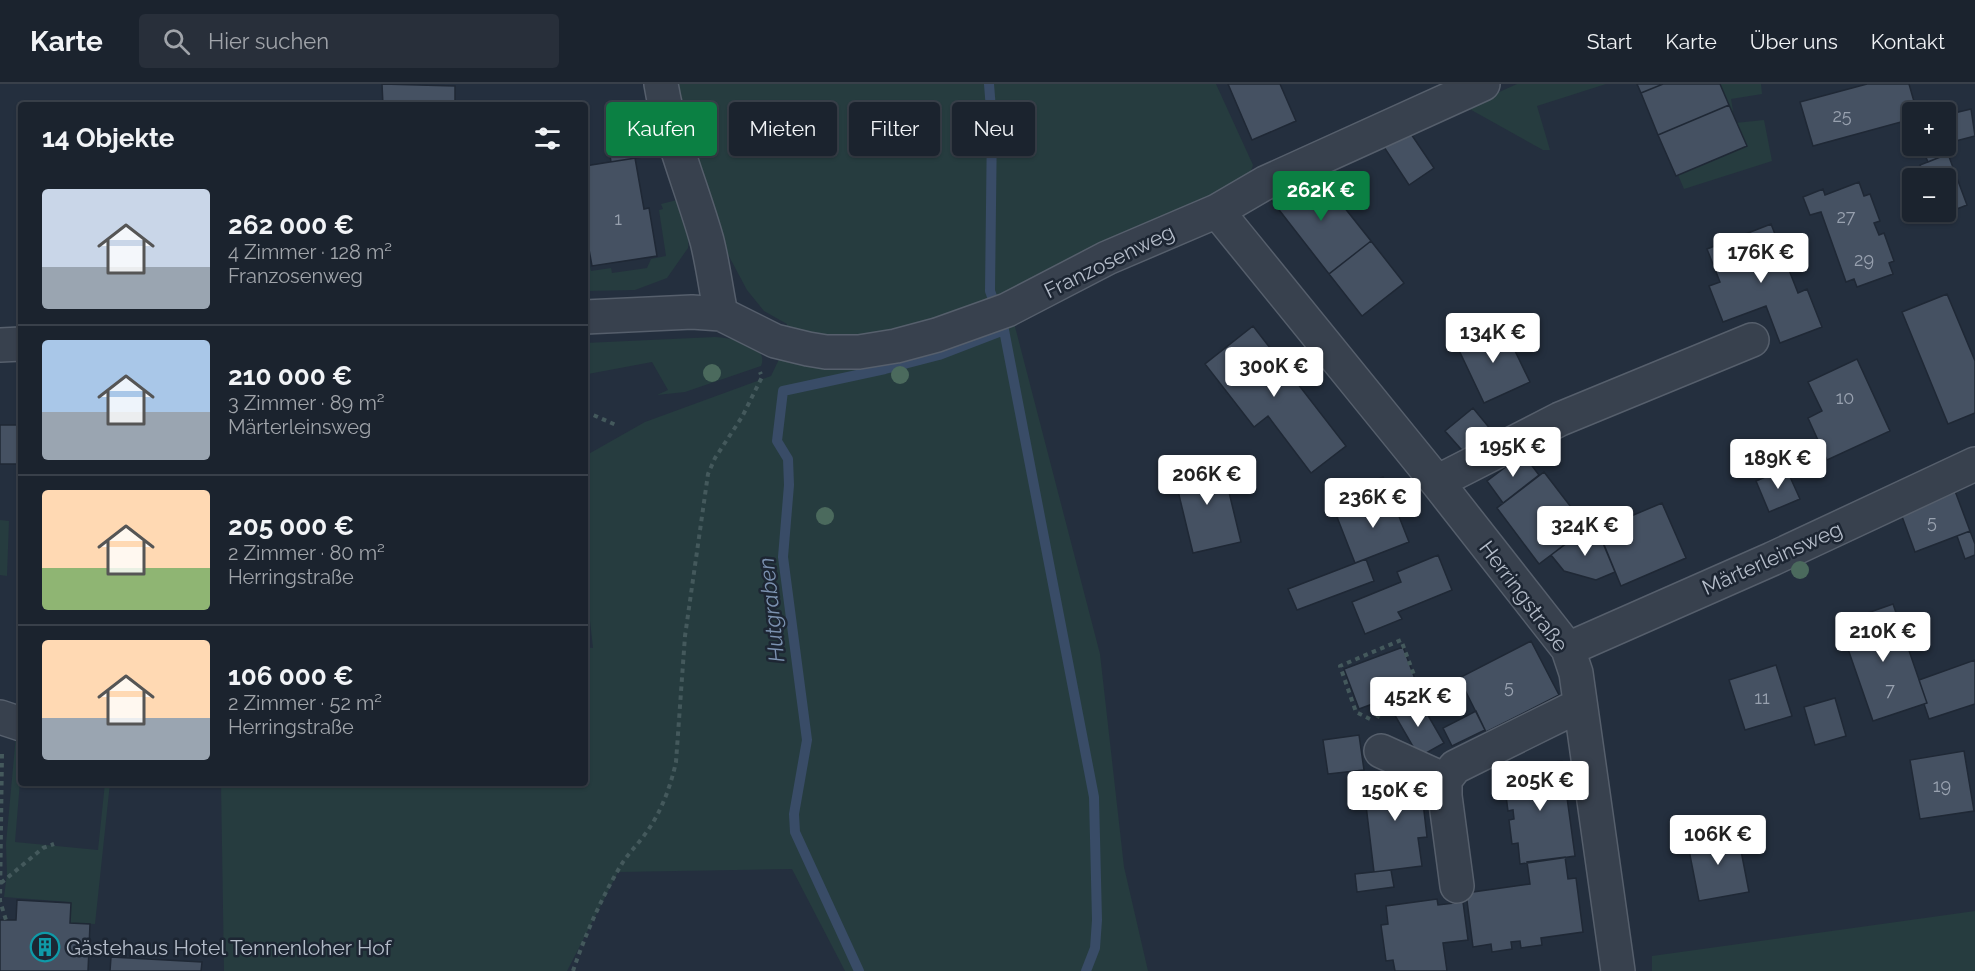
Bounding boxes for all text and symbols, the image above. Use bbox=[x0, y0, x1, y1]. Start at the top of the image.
search box bbox=[139, 14, 559, 68]
text: Karte bbox=[30, 25, 103, 58]
icon: search bbox=[160, 25, 193, 58]
text: Hier suchen bbox=[208, 28, 329, 54]
text: Start bbox=[1587, 29, 1632, 54]
text: Karte bbox=[1665, 29, 1717, 54]
text: Über uns bbox=[1750, 29, 1838, 54]
text: Kontakt bbox=[1871, 29, 1945, 54]
chip: Kaufen bbox=[606, 102, 717, 156]
chip: Mieten bbox=[729, 102, 837, 156]
chip: Filter bbox=[849, 102, 940, 156]
chip: Neu bbox=[952, 102, 1035, 156]
map controls bbox=[1902, 102, 1956, 222]
button: + bbox=[1902, 102, 1956, 156]
house number: 25 bbox=[1832, 105, 1852, 126]
icon: filters bbox=[531, 122, 564, 155]
text: 14 Objekte bbox=[42, 123, 174, 153]
button: − bbox=[1902, 168, 1956, 222]
pin: 262K € bbox=[1272, 171, 1370, 222]
text: 262K € bbox=[1287, 178, 1355, 202]
house number: 27 bbox=[1836, 206, 1856, 227]
house number: 1 bbox=[614, 208, 622, 229]
text: 262 000 € bbox=[228, 210, 354, 240]
icon: home bbox=[90, 213, 162, 285]
street label: Franzosenweg bbox=[1040, 219, 1178, 303]
pin: 176K € bbox=[1712, 233, 1810, 284]
text: 4 Zimmer · 128 m² bbox=[228, 240, 392, 264]
text: 176K € bbox=[1727, 240, 1795, 264]
house number: 29 bbox=[1854, 249, 1874, 270]
text: Franzosenweg bbox=[228, 264, 363, 288]
pin: 134K € bbox=[1444, 313, 1542, 364]
text: 134K € bbox=[1460, 320, 1526, 344]
pin: 300K € bbox=[1225, 347, 1323, 398]
text: 300K € bbox=[1239, 354, 1309, 378]
text: 210 000 € bbox=[228, 361, 353, 391]
icon: home bbox=[90, 364, 162, 436]
house number: 10 bbox=[1836, 387, 1854, 408]
text: 3 Zimmer · 89 m² bbox=[228, 391, 385, 415]
text: Märterleinsweg bbox=[228, 415, 371, 439]
pin: 195K € bbox=[1464, 427, 1562, 478]
text: 195K € bbox=[1480, 434, 1546, 458]
pin: 189K € bbox=[1729, 439, 1827, 490]
text: 189K € bbox=[1744, 446, 1812, 470]
pin: 206K € bbox=[1158, 455, 1256, 506]
text: 206K € bbox=[1172, 462, 1242, 486]
pin: 236K € bbox=[1324, 478, 1422, 529]
text: 236K € bbox=[1339, 485, 1407, 509]
pin: 324K € bbox=[1536, 506, 1634, 557]
text: 205 000 € bbox=[228, 511, 354, 541]
house number: 5 bbox=[1927, 511, 1937, 532]
text: 324K € bbox=[1551, 513, 1619, 537]
icon: home bbox=[90, 514, 162, 586]
street label: Märterleinsweg bbox=[1698, 516, 1846, 600]
street label: Herringstraße bbox=[1474, 536, 1574, 656]
text: 2 Zimmer · 80 m² bbox=[228, 541, 385, 565]
water label: Hutgraben bbox=[753, 556, 789, 664]
text: Herringstraße bbox=[228, 565, 354, 589]
pin: 210K € bbox=[1834, 612, 1932, 663]
text: 210K € bbox=[1849, 619, 1917, 643]
text: 106 000 € bbox=[228, 661, 354, 691]
icon: home bbox=[90, 664, 162, 736]
house number: 5 bbox=[1504, 676, 1514, 697]
pin: 452K € bbox=[1369, 677, 1467, 728]
house number: 7 bbox=[1885, 679, 1895, 700]
text: 452K € bbox=[1384, 684, 1452, 708]
house number: 11 bbox=[1754, 687, 1770, 708]
text: 2 Zimmer · 52 m² bbox=[228, 691, 382, 715]
text: Herringstraße bbox=[228, 715, 354, 739]
pin: 205K € bbox=[1491, 761, 1589, 812]
text: 205K € bbox=[1506, 768, 1574, 792]
pin: 150K € bbox=[1346, 771, 1444, 822]
house number: 19 bbox=[1933, 775, 1951, 796]
text: 150K € bbox=[1361, 778, 1429, 802]
pin: 106K € bbox=[1669, 815, 1767, 866]
text: 106K € bbox=[1684, 822, 1752, 846]
building icon: Gästehaus Hotel Tennenloher Hof bbox=[29, 931, 61, 963]
place label: Gästehaus Hotel Tennenloher Hof bbox=[66, 935, 393, 960]

